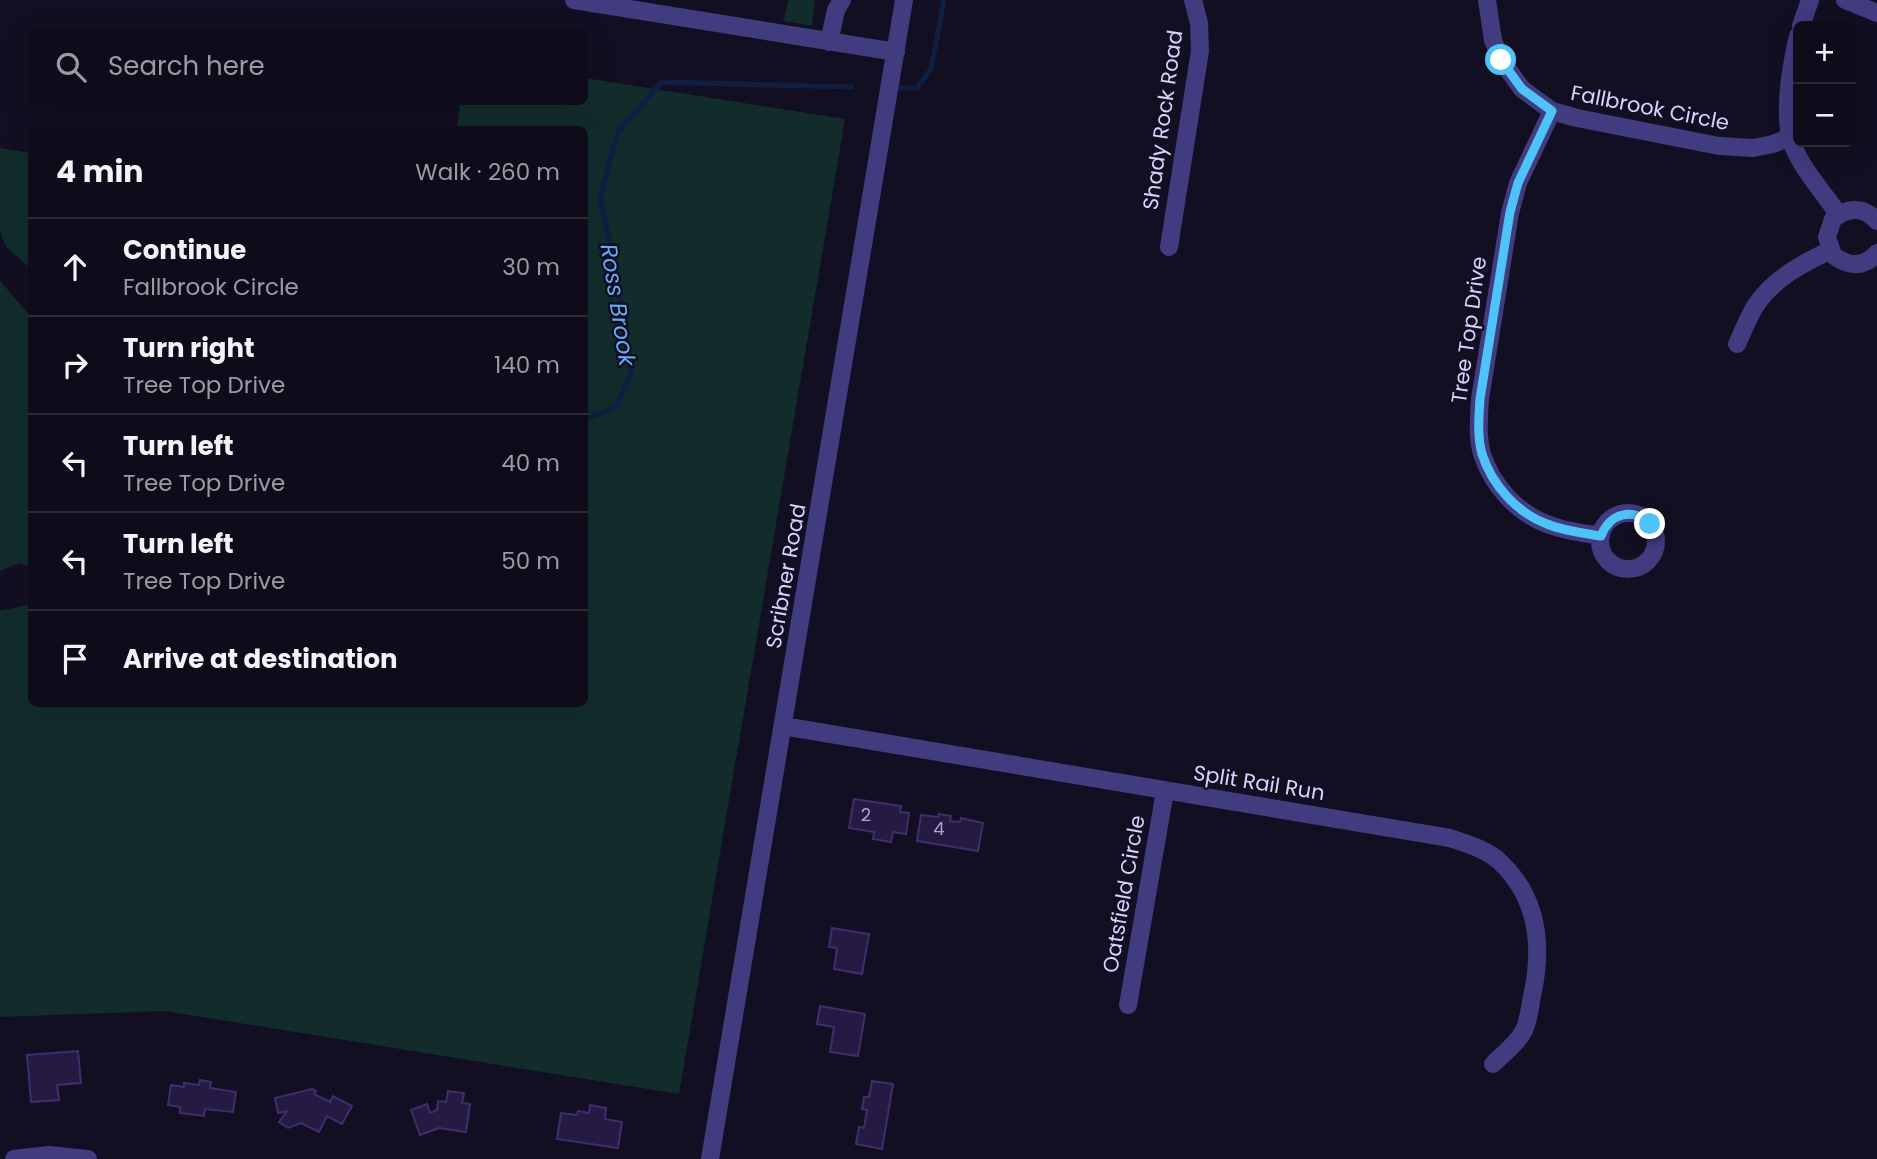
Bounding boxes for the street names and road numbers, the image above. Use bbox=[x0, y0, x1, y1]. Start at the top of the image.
street label: Shady Rock Road bbox=[1136, 28, 1189, 212]
street label: Fallbrook Circle bbox=[1569, 78, 1732, 137]
street label: Tree Top Drive bbox=[1444, 255, 1493, 405]
street label: Scribner Road bbox=[758, 501, 813, 651]
street label: Split Rail Run bbox=[1191, 758, 1327, 807]
street label: Oatsfield Circle bbox=[1095, 813, 1152, 975]

